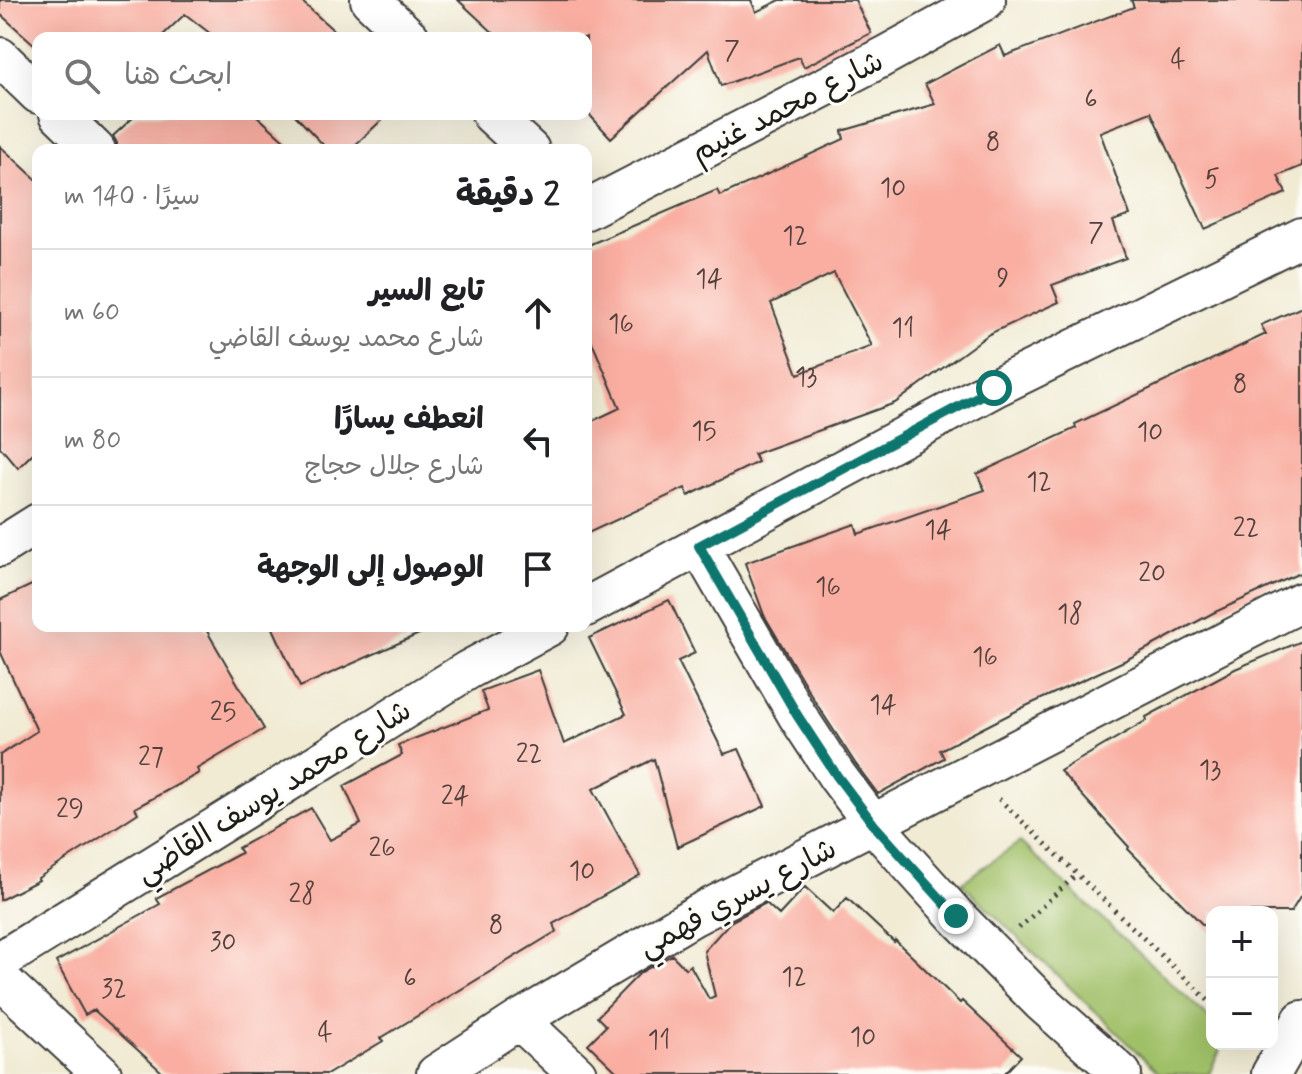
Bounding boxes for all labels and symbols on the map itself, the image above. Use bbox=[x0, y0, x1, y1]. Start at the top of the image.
house number: 7 bbox=[724, 35, 740, 69]
street label: شارع محمد غنيم bbox=[685, 42, 891, 173]
house number: 4 bbox=[1170, 44, 1186, 78]
house number: 6 bbox=[1084, 83, 1098, 117]
house number: 8 bbox=[986, 126, 1000, 160]
house number: 5 bbox=[1204, 163, 1220, 197]
house number: 10 bbox=[880, 172, 906, 206]
house number: 7 bbox=[1088, 217, 1104, 251]
house number: 12 bbox=[782, 220, 808, 254]
house number: 9 bbox=[997, 262, 1009, 296]
house number: 14 bbox=[695, 263, 723, 297]
house number: 16 bbox=[608, 308, 634, 342]
house number: 11 bbox=[892, 312, 914, 346]
house number: 13 bbox=[795, 361, 817, 395]
house number: 8 bbox=[1233, 368, 1247, 402]
route start bbox=[976, 370, 1012, 406]
house number: 15 bbox=[691, 415, 717, 449]
house number: 10 bbox=[1137, 416, 1163, 450]
house number: 12 bbox=[1026, 466, 1052, 500]
house number: 22 bbox=[1233, 512, 1259, 546]
house number: 14 bbox=[924, 514, 952, 548]
house number: 20 bbox=[1138, 557, 1166, 591]
house number: 16 bbox=[815, 571, 841, 605]
house number: 18 bbox=[1057, 598, 1083, 632]
house number: 16 bbox=[972, 641, 998, 675]
house number: 14 bbox=[869, 689, 897, 723]
street label: شارع محمد يوسف القاضي bbox=[129, 691, 422, 897]
house number: 25 bbox=[210, 696, 236, 730]
house number: 22 bbox=[516, 738, 542, 772]
house number: 27 bbox=[138, 741, 164, 775]
house number: 13 bbox=[1199, 754, 1221, 788]
house number: 24 bbox=[441, 780, 469, 814]
house number: 29 bbox=[56, 793, 84, 827]
street label: شارع يسري فهمي bbox=[632, 830, 846, 971]
house number: 26 bbox=[368, 832, 396, 866]
house number: 10 bbox=[569, 855, 595, 889]
house number: 28 bbox=[289, 878, 316, 912]
route end bbox=[938, 898, 974, 934]
house number: 8 bbox=[489, 909, 503, 943]
house number: 30 bbox=[210, 926, 236, 960]
house number: 12 bbox=[781, 961, 807, 995]
house number: 6 bbox=[403, 962, 417, 996]
house number: 32 bbox=[101, 973, 127, 1007]
house number: 4 bbox=[317, 1017, 333, 1051]
house number: 10 bbox=[850, 1021, 876, 1055]
house number: 11 bbox=[648, 1024, 670, 1058]

